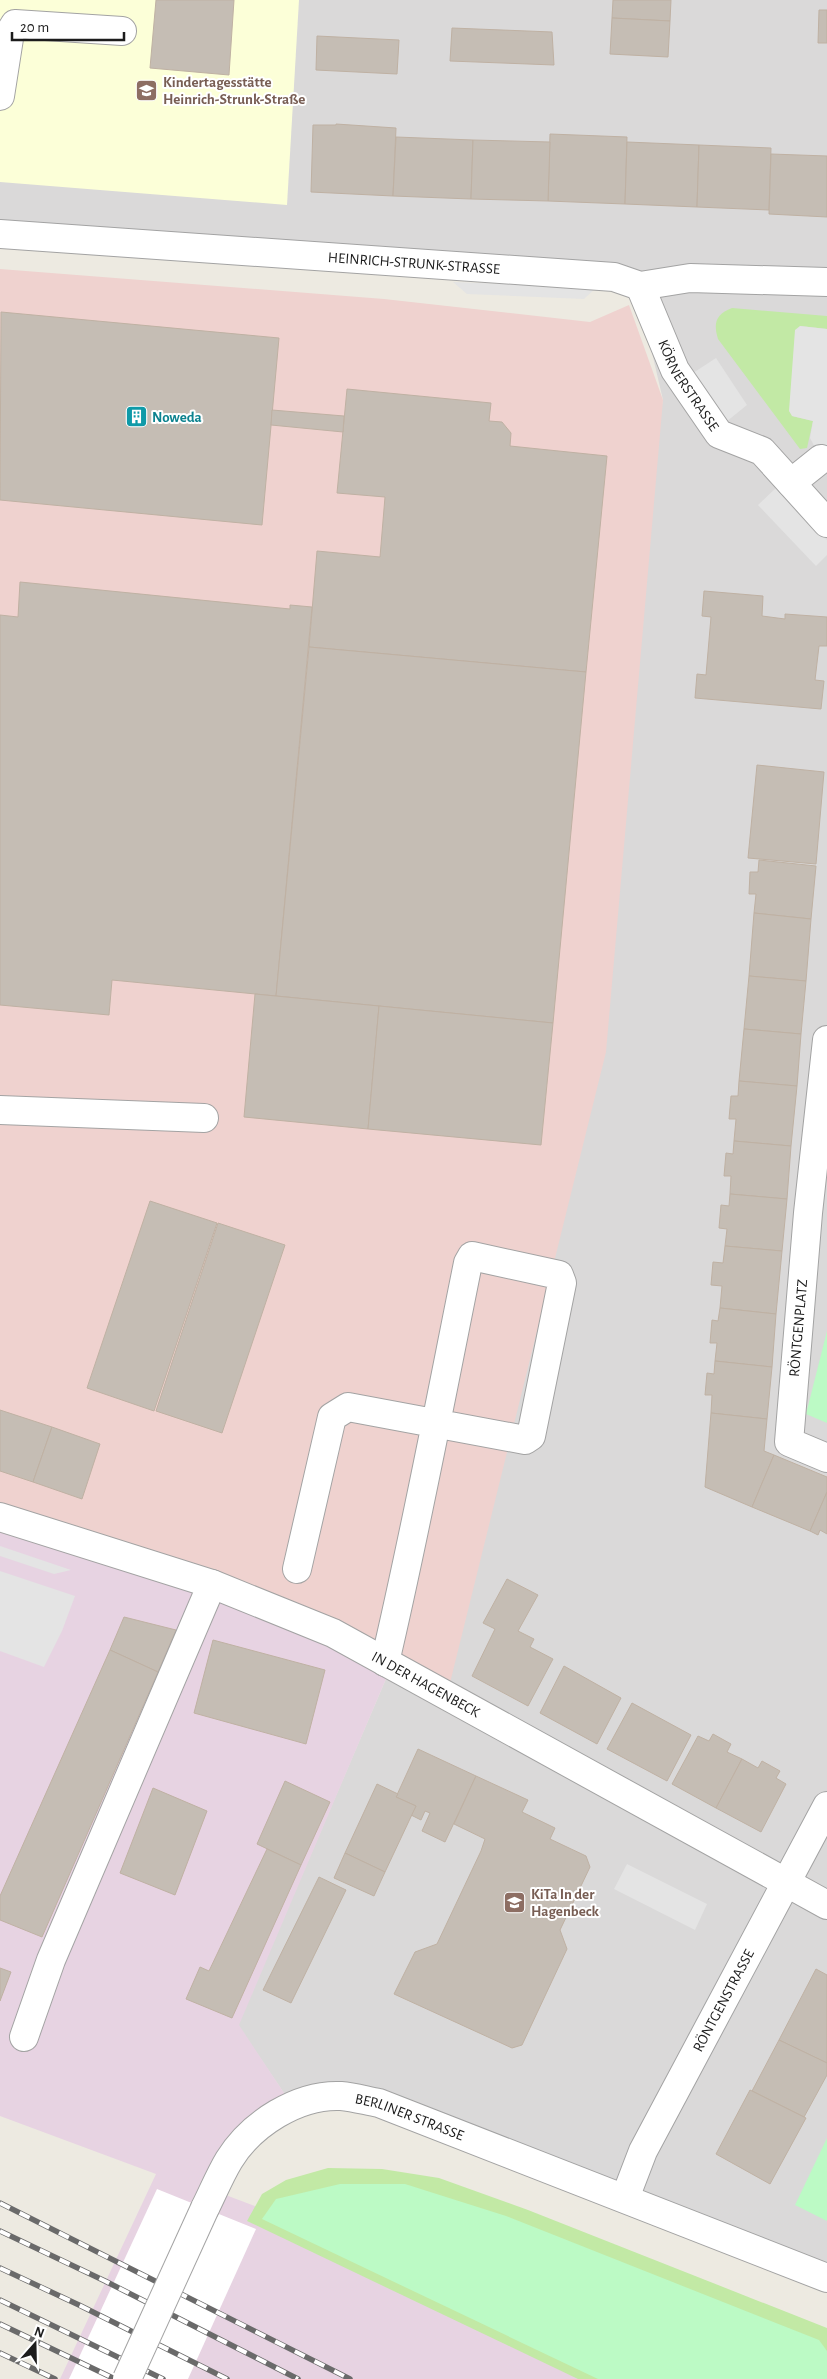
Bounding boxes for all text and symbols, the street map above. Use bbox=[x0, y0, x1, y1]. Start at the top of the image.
scale bar bbox=[12, 10, 125, 42]
text: 20 m bbox=[20, 20, 49, 35]
place label: Kindertagesstätte Heinrich-Strunk-Straße bbox=[163, 75, 305, 107]
school or university icon: Kindertagesstätte Heinrich-Strunk-Straße bbox=[135, 79, 159, 103]
street label: HEINRICH-STRUNK-STRASSE bbox=[327, 250, 501, 277]
street label: KÖRNERSTRASSE bbox=[655, 338, 722, 434]
building icon: Noweda bbox=[124, 405, 148, 429]
place label: Noweda bbox=[152, 410, 202, 425]
street label: RÖNTGENPLATZ bbox=[785, 1278, 810, 1378]
street label: IN DER HAGENBECK bbox=[369, 1649, 483, 1721]
place label: KiTa In der Hagenbeck bbox=[531, 1887, 600, 1919]
school or university icon: KiTa In der Hagenbeck bbox=[503, 1891, 527, 1915]
street label: RÖNTGENSTRASSE bbox=[690, 1947, 757, 2054]
street label: BERLINER STRASSE bbox=[354, 2091, 466, 2143]
north arrow bbox=[10, 2319, 60, 2369]
text: N bbox=[32, 2324, 46, 2341]

